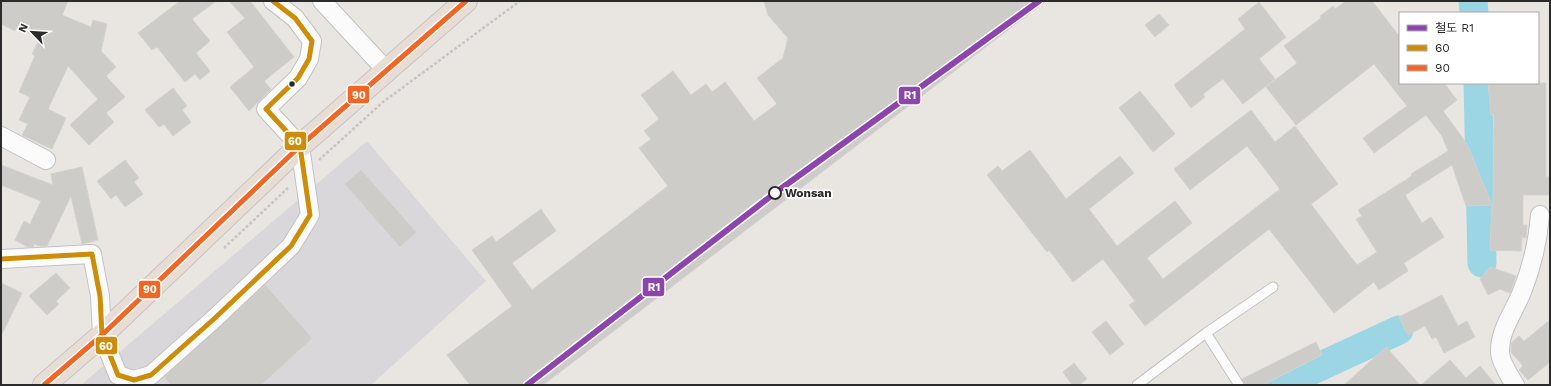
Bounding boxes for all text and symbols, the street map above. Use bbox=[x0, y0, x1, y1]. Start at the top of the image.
north arrow bbox=[12, 12, 52, 52]
legend bbox=[1399, 12, 1539, 84]
text: 철도 R1 bbox=[1435, 21, 1474, 35]
text: N bbox=[16, 22, 31, 34]
text: 60 bbox=[1435, 41, 1450, 55]
text: 90 bbox=[1435, 61, 1450, 75]
unlabelled marker bbox=[287, 79, 297, 89]
line badge: 90 bbox=[347, 85, 370, 104]
line badge: R1 bbox=[898, 86, 921, 105]
text: 90 bbox=[352, 89, 366, 102]
text: R1 bbox=[904, 89, 916, 102]
line badge: 60 bbox=[284, 131, 307, 151]
text: 60 bbox=[288, 135, 302, 148]
marker: Wonsan bbox=[768, 186, 782, 200]
place label: Wonsan bbox=[785, 186, 832, 200]
line badge: R1 bbox=[642, 277, 665, 297]
line badge: 90 bbox=[138, 280, 161, 299]
text: R1 bbox=[648, 281, 660, 294]
text: 90 bbox=[143, 283, 157, 296]
line badge: 60 bbox=[95, 336, 118, 355]
text: 60 bbox=[99, 340, 113, 353]

